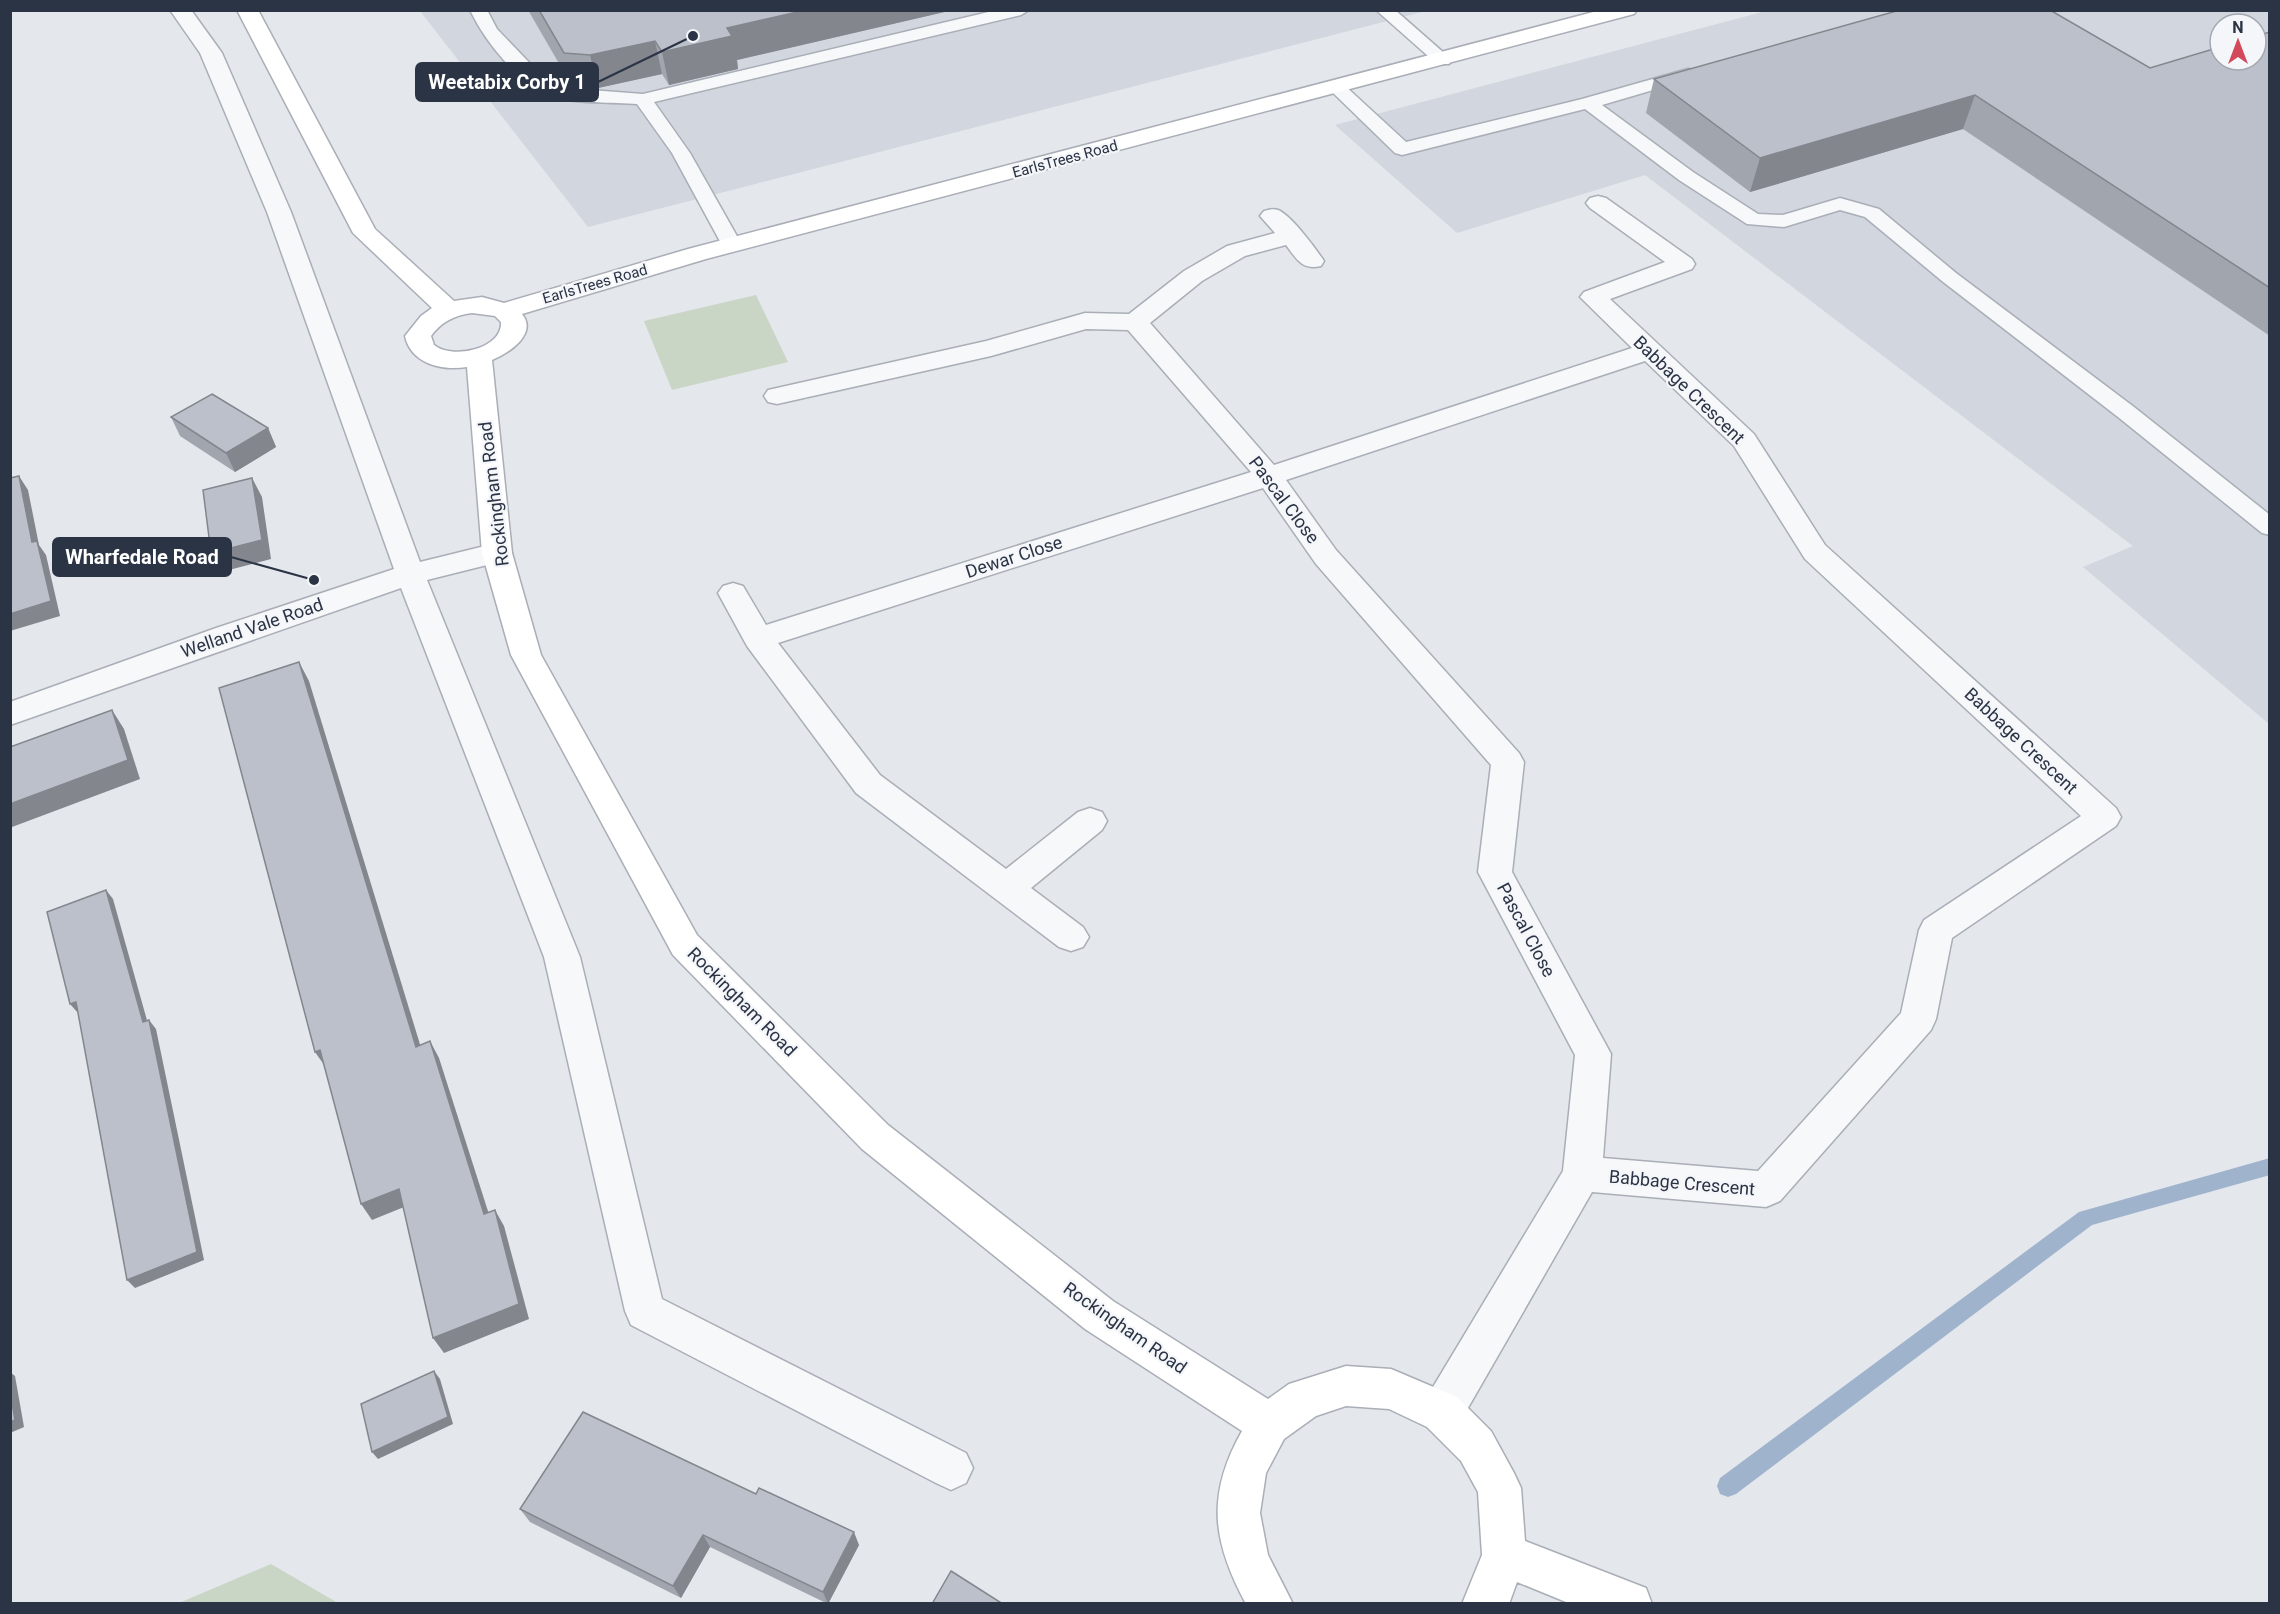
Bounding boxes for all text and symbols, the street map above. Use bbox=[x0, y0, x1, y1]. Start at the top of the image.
north arrow bbox=[2208, 12, 2268, 72]
text: N bbox=[2232, 18, 2244, 37]
callout: Weetabix Corby 1 bbox=[416, 63, 598, 101]
text: Weetabix Corby 1 bbox=[428, 70, 586, 94]
street label: EarlsTrees Road bbox=[1010, 136, 1120, 182]
street label: EarlsTrees Road bbox=[540, 260, 650, 308]
street label: Babbage Crescent bbox=[1629, 331, 1749, 448]
street label: Rockingham Road bbox=[474, 421, 513, 568]
street label: Pascal Close bbox=[1245, 452, 1324, 547]
street label: Dewar Close bbox=[963, 531, 1065, 582]
callout: Wharfedale Road bbox=[53, 538, 231, 576]
text: Wharfedale Road bbox=[65, 545, 219, 569]
street label: Welland Vale Road bbox=[178, 593, 326, 662]
street label: Babbage Crescent bbox=[1961, 683, 2082, 798]
street label: Pascal Close bbox=[1493, 879, 1560, 980]
street label: Rockingham Road bbox=[683, 943, 801, 1061]
street label: Babbage Crescent bbox=[1608, 1166, 1756, 1199]
street label: Rockingham Road bbox=[1060, 1277, 1191, 1378]

